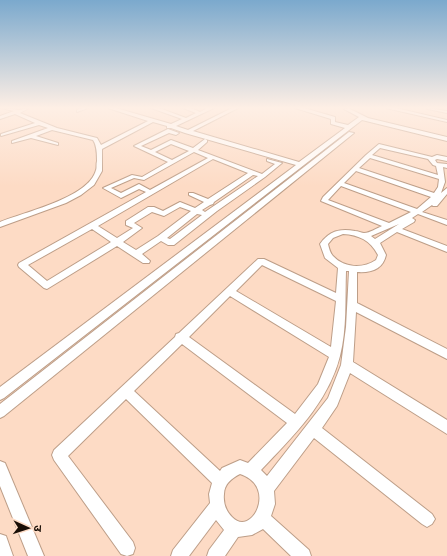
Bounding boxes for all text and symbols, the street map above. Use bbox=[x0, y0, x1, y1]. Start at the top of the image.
north arrow bbox=[8, 508, 48, 548]
text: उ bbox=[31, 525, 45, 533]

